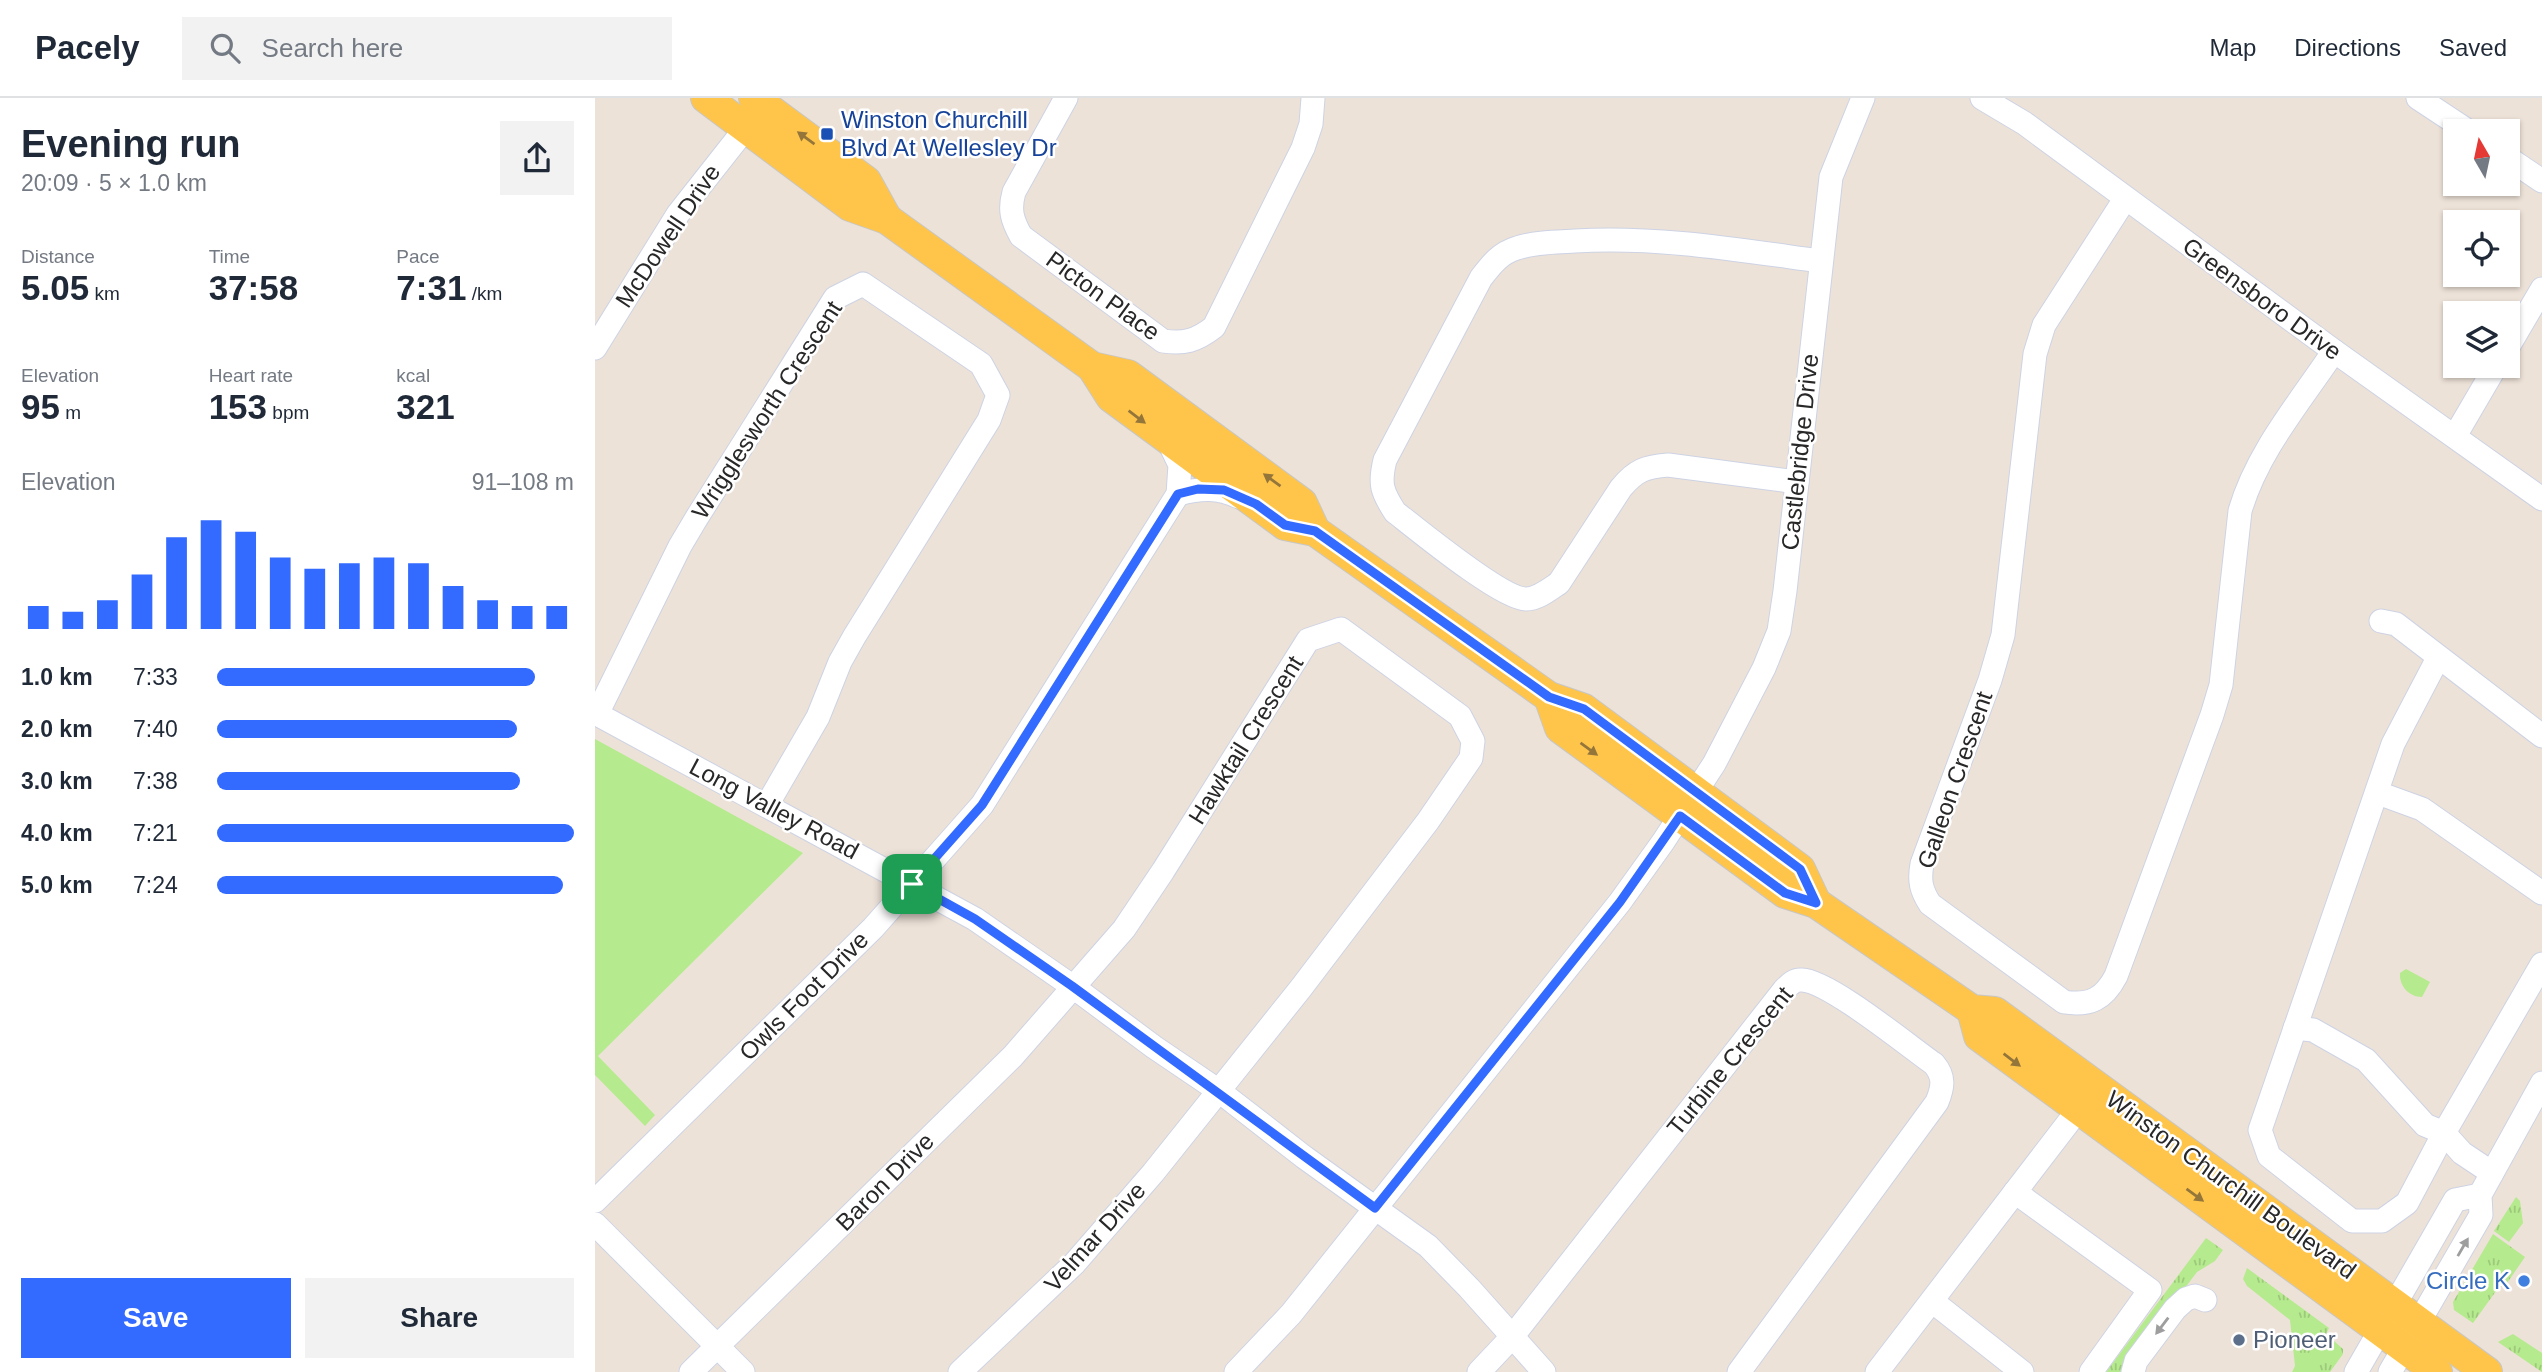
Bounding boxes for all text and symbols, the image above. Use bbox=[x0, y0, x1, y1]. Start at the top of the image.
search box bbox=[182, 17, 672, 80]
text: Pacely bbox=[35, 29, 140, 66]
icon: search bbox=[206, 29, 244, 67]
text: Search here bbox=[262, 33, 403, 63]
text: Map bbox=[2210, 34, 2256, 61]
text: Directions bbox=[2294, 34, 2401, 61]
text: Saved bbox=[2439, 34, 2507, 61]
place label: Winston Churchill Blvd At Wellesley Dr bbox=[841, 106, 1057, 161]
north arrow bbox=[2443, 119, 2520, 196]
map controls bbox=[2443, 119, 2520, 378]
button: share bbox=[500, 121, 574, 195]
text: Evening run bbox=[21, 123, 241, 165]
marker: Winston Churchill Blvd At Wellesley Dr bbox=[819, 126, 835, 142]
one-way arrow bbox=[797, 131, 815, 145]
street label: McDowell Drive bbox=[610, 159, 725, 312]
text: 20:09 · 5 × 1.0 km bbox=[21, 170, 207, 196]
button: locate bbox=[2443, 210, 2520, 287]
street label: Greensboro Drive bbox=[2178, 232, 2347, 365]
street label: Picton Place bbox=[1041, 245, 1165, 346]
text: Distance bbox=[21, 246, 95, 267]
text: Time bbox=[209, 246, 250, 267]
text: Pace bbox=[396, 246, 440, 267]
text: 5.05 bbox=[21, 268, 89, 307]
text: 37:58 bbox=[209, 268, 298, 307]
text: 7:31 bbox=[396, 268, 466, 307]
text: km bbox=[89, 283, 120, 304]
text: /km bbox=[466, 283, 502, 304]
street label: Wrigglesworth Crescent bbox=[686, 295, 847, 524]
button: layers bbox=[2443, 301, 2520, 378]
street label: Castlebridge Drive bbox=[1776, 352, 1823, 552]
text: Elevation bbox=[21, 365, 99, 386]
text: Heart rate bbox=[209, 365, 293, 386]
text: kcal bbox=[396, 365, 430, 386]
text: 95 bbox=[21, 387, 60, 426]
text: 153 bbox=[209, 387, 267, 426]
text: 321 bbox=[396, 387, 455, 426]
text: m bbox=[60, 402, 81, 423]
text: bpm bbox=[267, 402, 309, 423]
one-way arrow bbox=[1128, 409, 1146, 424]
text: Elevation bbox=[21, 469, 116, 495]
text: 91–108 m bbox=[472, 469, 574, 495]
one-way arrow bbox=[1263, 473, 1281, 488]
street label: Hawktail Crescent bbox=[1183, 650, 1308, 829]
text: 1.0 km bbox=[21, 664, 93, 690]
text: 7:33 bbox=[133, 664, 178, 690]
street label: Galleon Crescent bbox=[1912, 687, 1998, 872]
text: 2.0 km bbox=[21, 716, 93, 742]
text: 7:40 bbox=[133, 716, 178, 742]
one-way arrow bbox=[1580, 742, 1598, 756]
street label: Long Valley Road bbox=[685, 753, 863, 865]
text: 3.0 km bbox=[21, 768, 93, 794]
text: 7:38 bbox=[133, 768, 178, 794]
text: 4.0 km bbox=[21, 820, 93, 846]
text: 7:21 bbox=[133, 820, 178, 846]
pin bbox=[882, 854, 942, 914]
icon: arrive bbox=[893, 865, 931, 903]
text: 5.0 km bbox=[21, 872, 93, 898]
text: 7:24 bbox=[133, 872, 178, 898]
street label: Owls Foot Drive bbox=[734, 926, 874, 1066]
street label: Turbine Crescent bbox=[1661, 981, 1798, 1140]
one-way arrow bbox=[2003, 1053, 2021, 1067]
street label: Winston Churchill Boulevard bbox=[2101, 1085, 2361, 1284]
street label: Baron Drive bbox=[830, 1127, 939, 1236]
street label: Velmar Drive bbox=[1039, 1177, 1151, 1297]
one-way arrow bbox=[2186, 1188, 2204, 1202]
one-way arrow bbox=[2457, 1237, 2469, 1256]
place label: Circle K bbox=[2426, 1267, 2510, 1294]
marker: Circle K bbox=[2516, 1273, 2532, 1289]
button: Save bbox=[21, 1278, 291, 1358]
button: Share bbox=[305, 1278, 574, 1358]
one-way arrow bbox=[2155, 1316, 2170, 1334]
place label: Pioneer bbox=[2253, 1326, 2336, 1353]
marker: Pioneer bbox=[2231, 1332, 2247, 1348]

